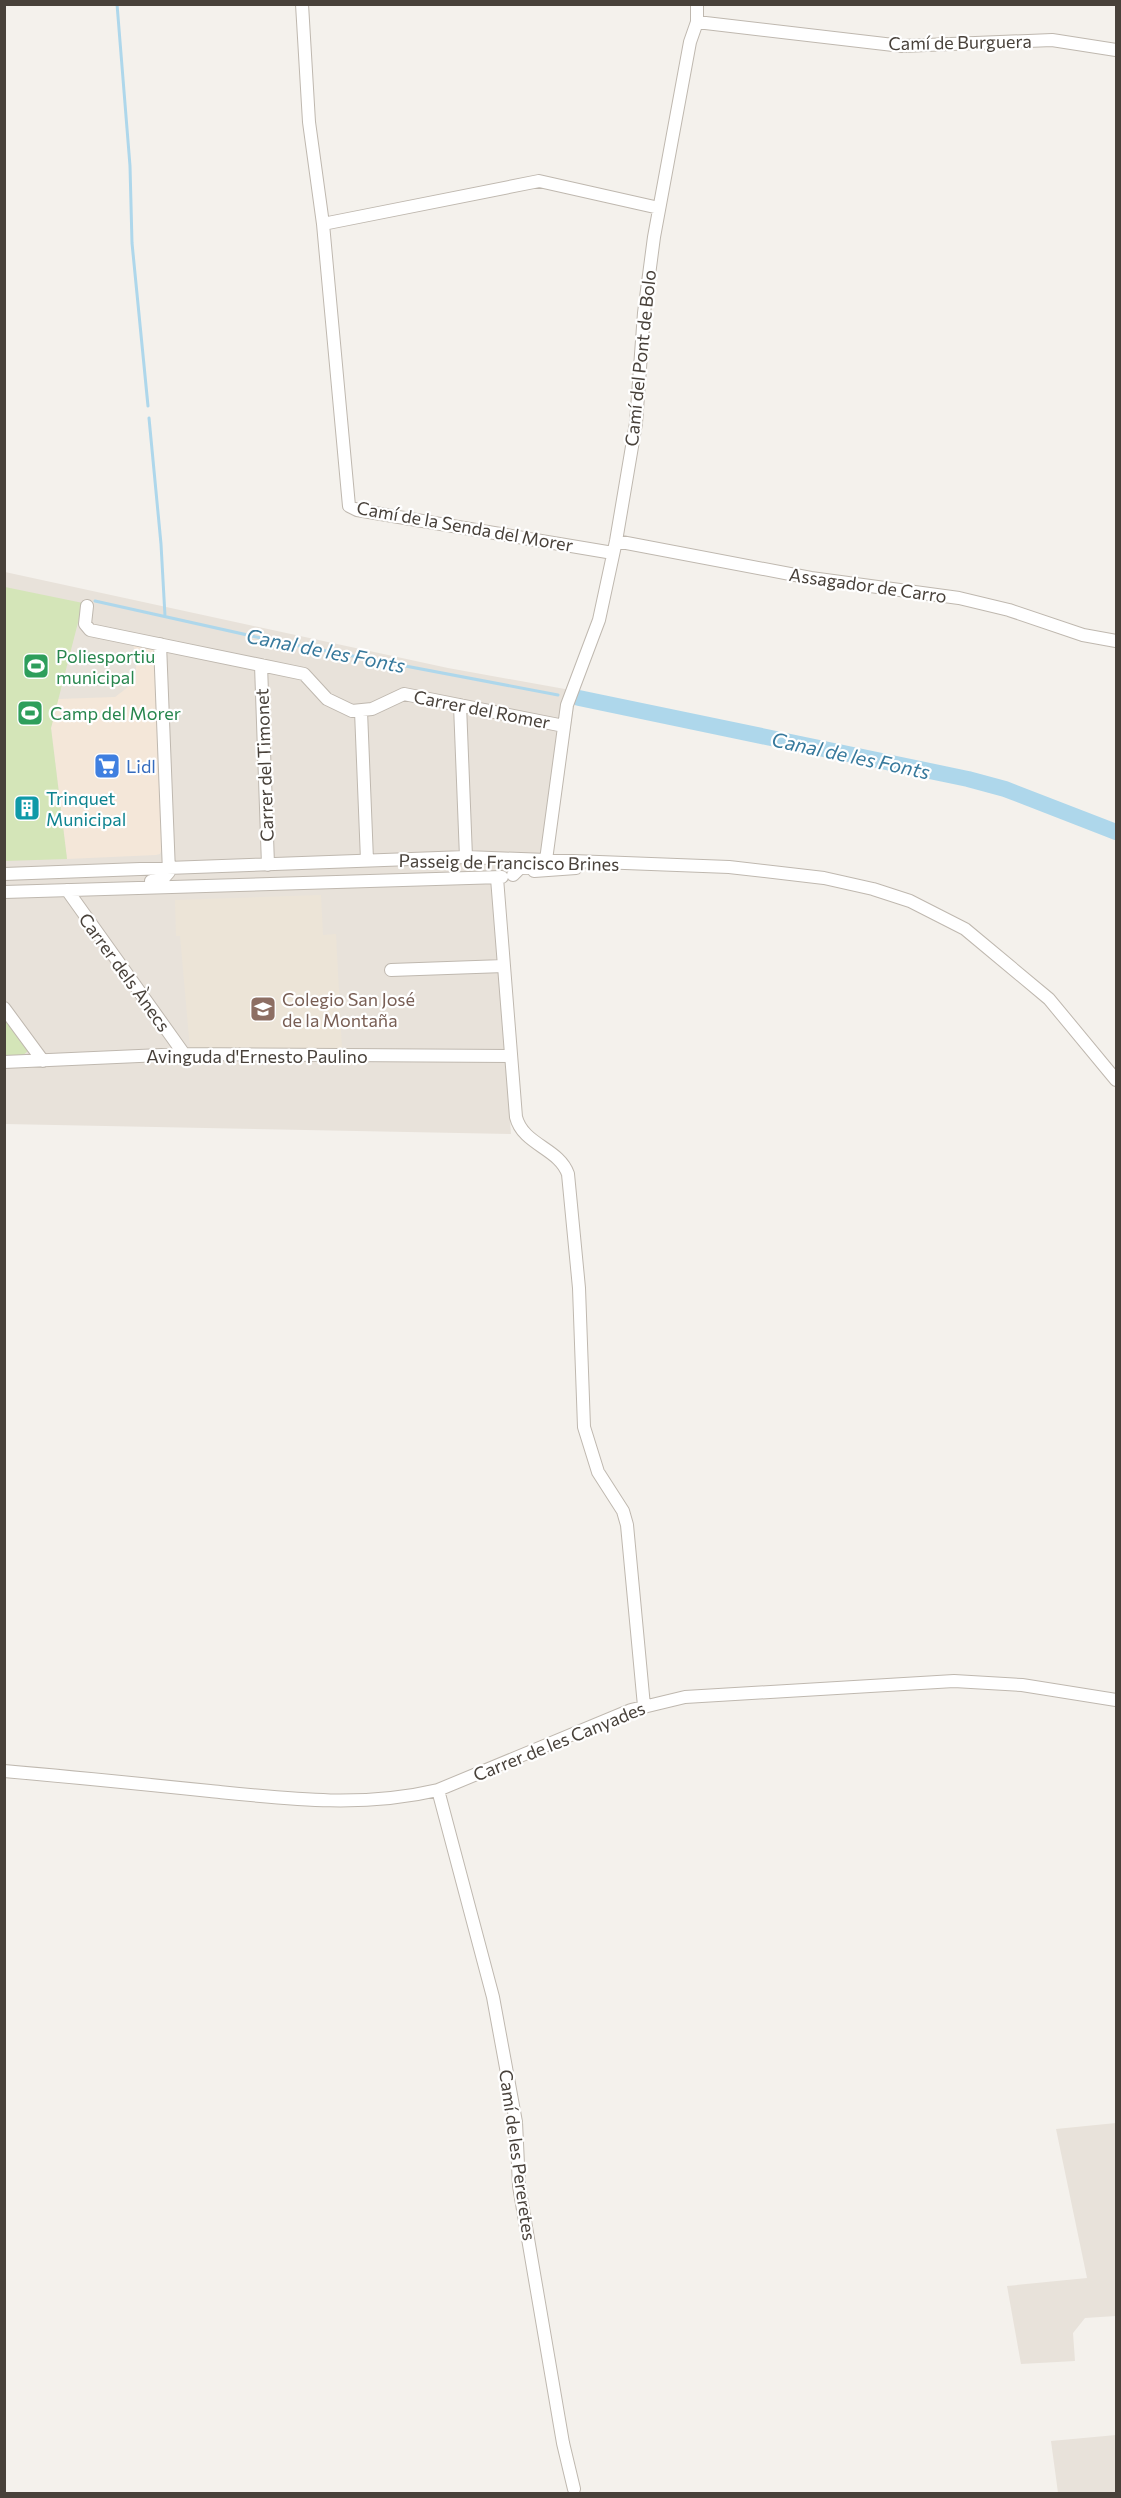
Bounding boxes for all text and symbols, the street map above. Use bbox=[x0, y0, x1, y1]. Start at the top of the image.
street label: Camí de Burguera bbox=[888, 30, 1032, 54]
street label: Camí del Pont de Bolo bbox=[620, 269, 660, 447]
street label: Camí de la Senda del Morer bbox=[355, 496, 575, 556]
street label: Assagador de Carro bbox=[788, 563, 948, 607]
water label: Canal de les Fonts bbox=[245, 623, 407, 677]
place label: Poliesportiu municipal bbox=[56, 645, 155, 688]
sports icon: Poliesportiu municipal bbox=[21, 651, 51, 681]
street label: Carrer del Romer bbox=[412, 685, 552, 733]
street label: Carrer del Timonet bbox=[250, 688, 278, 842]
sports icon: Camp del Morer bbox=[15, 698, 45, 728]
place label: Camp del Morer bbox=[50, 702, 181, 724]
water label: Canal de les Fonts bbox=[770, 727, 932, 783]
supermarket icon: Lidl bbox=[92, 751, 122, 781]
place label: Lidl bbox=[126, 755, 156, 777]
place label: Trinquet Municipal bbox=[46, 787, 126, 830]
building icon: Trinquet Municipal bbox=[12, 793, 42, 823]
street label: Passeig de Francisco Brines bbox=[398, 849, 620, 875]
street label: Carrer dels Ànecs bbox=[75, 908, 175, 1036]
place label: Colegio San José de la Montaña bbox=[282, 988, 415, 1031]
school or university icon: Colegio San José de la Montaña bbox=[248, 994, 278, 1024]
street label: Avinguda d'Ernesto Paulino bbox=[146, 1045, 368, 1067]
street label: Carrer de les Canyades bbox=[470, 1696, 648, 1786]
street label: Camí de les Pereretes bbox=[495, 2068, 541, 2242]

